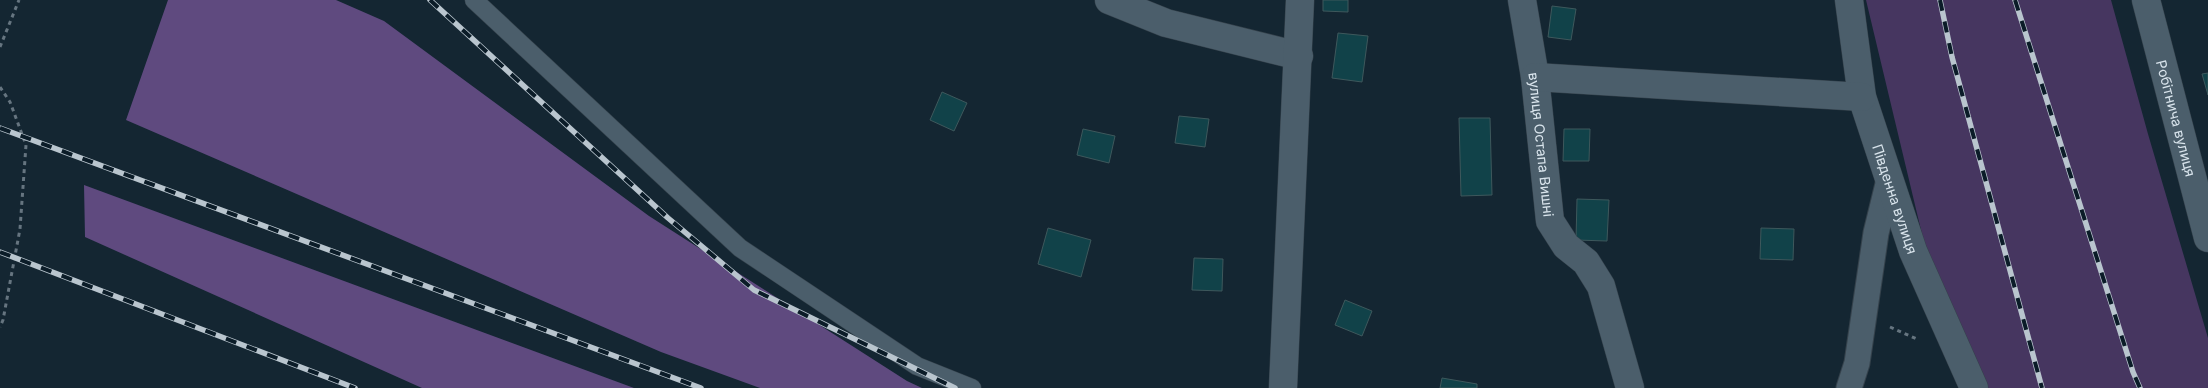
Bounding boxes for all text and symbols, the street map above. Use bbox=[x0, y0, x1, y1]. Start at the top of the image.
street label: Робітнича вулиця bbox=[2153, 58, 2200, 178]
street label: вулиця Остапа Вишні bbox=[1526, 71, 1558, 218]
street label: Південна вулиця bbox=[1870, 142, 1922, 256]

